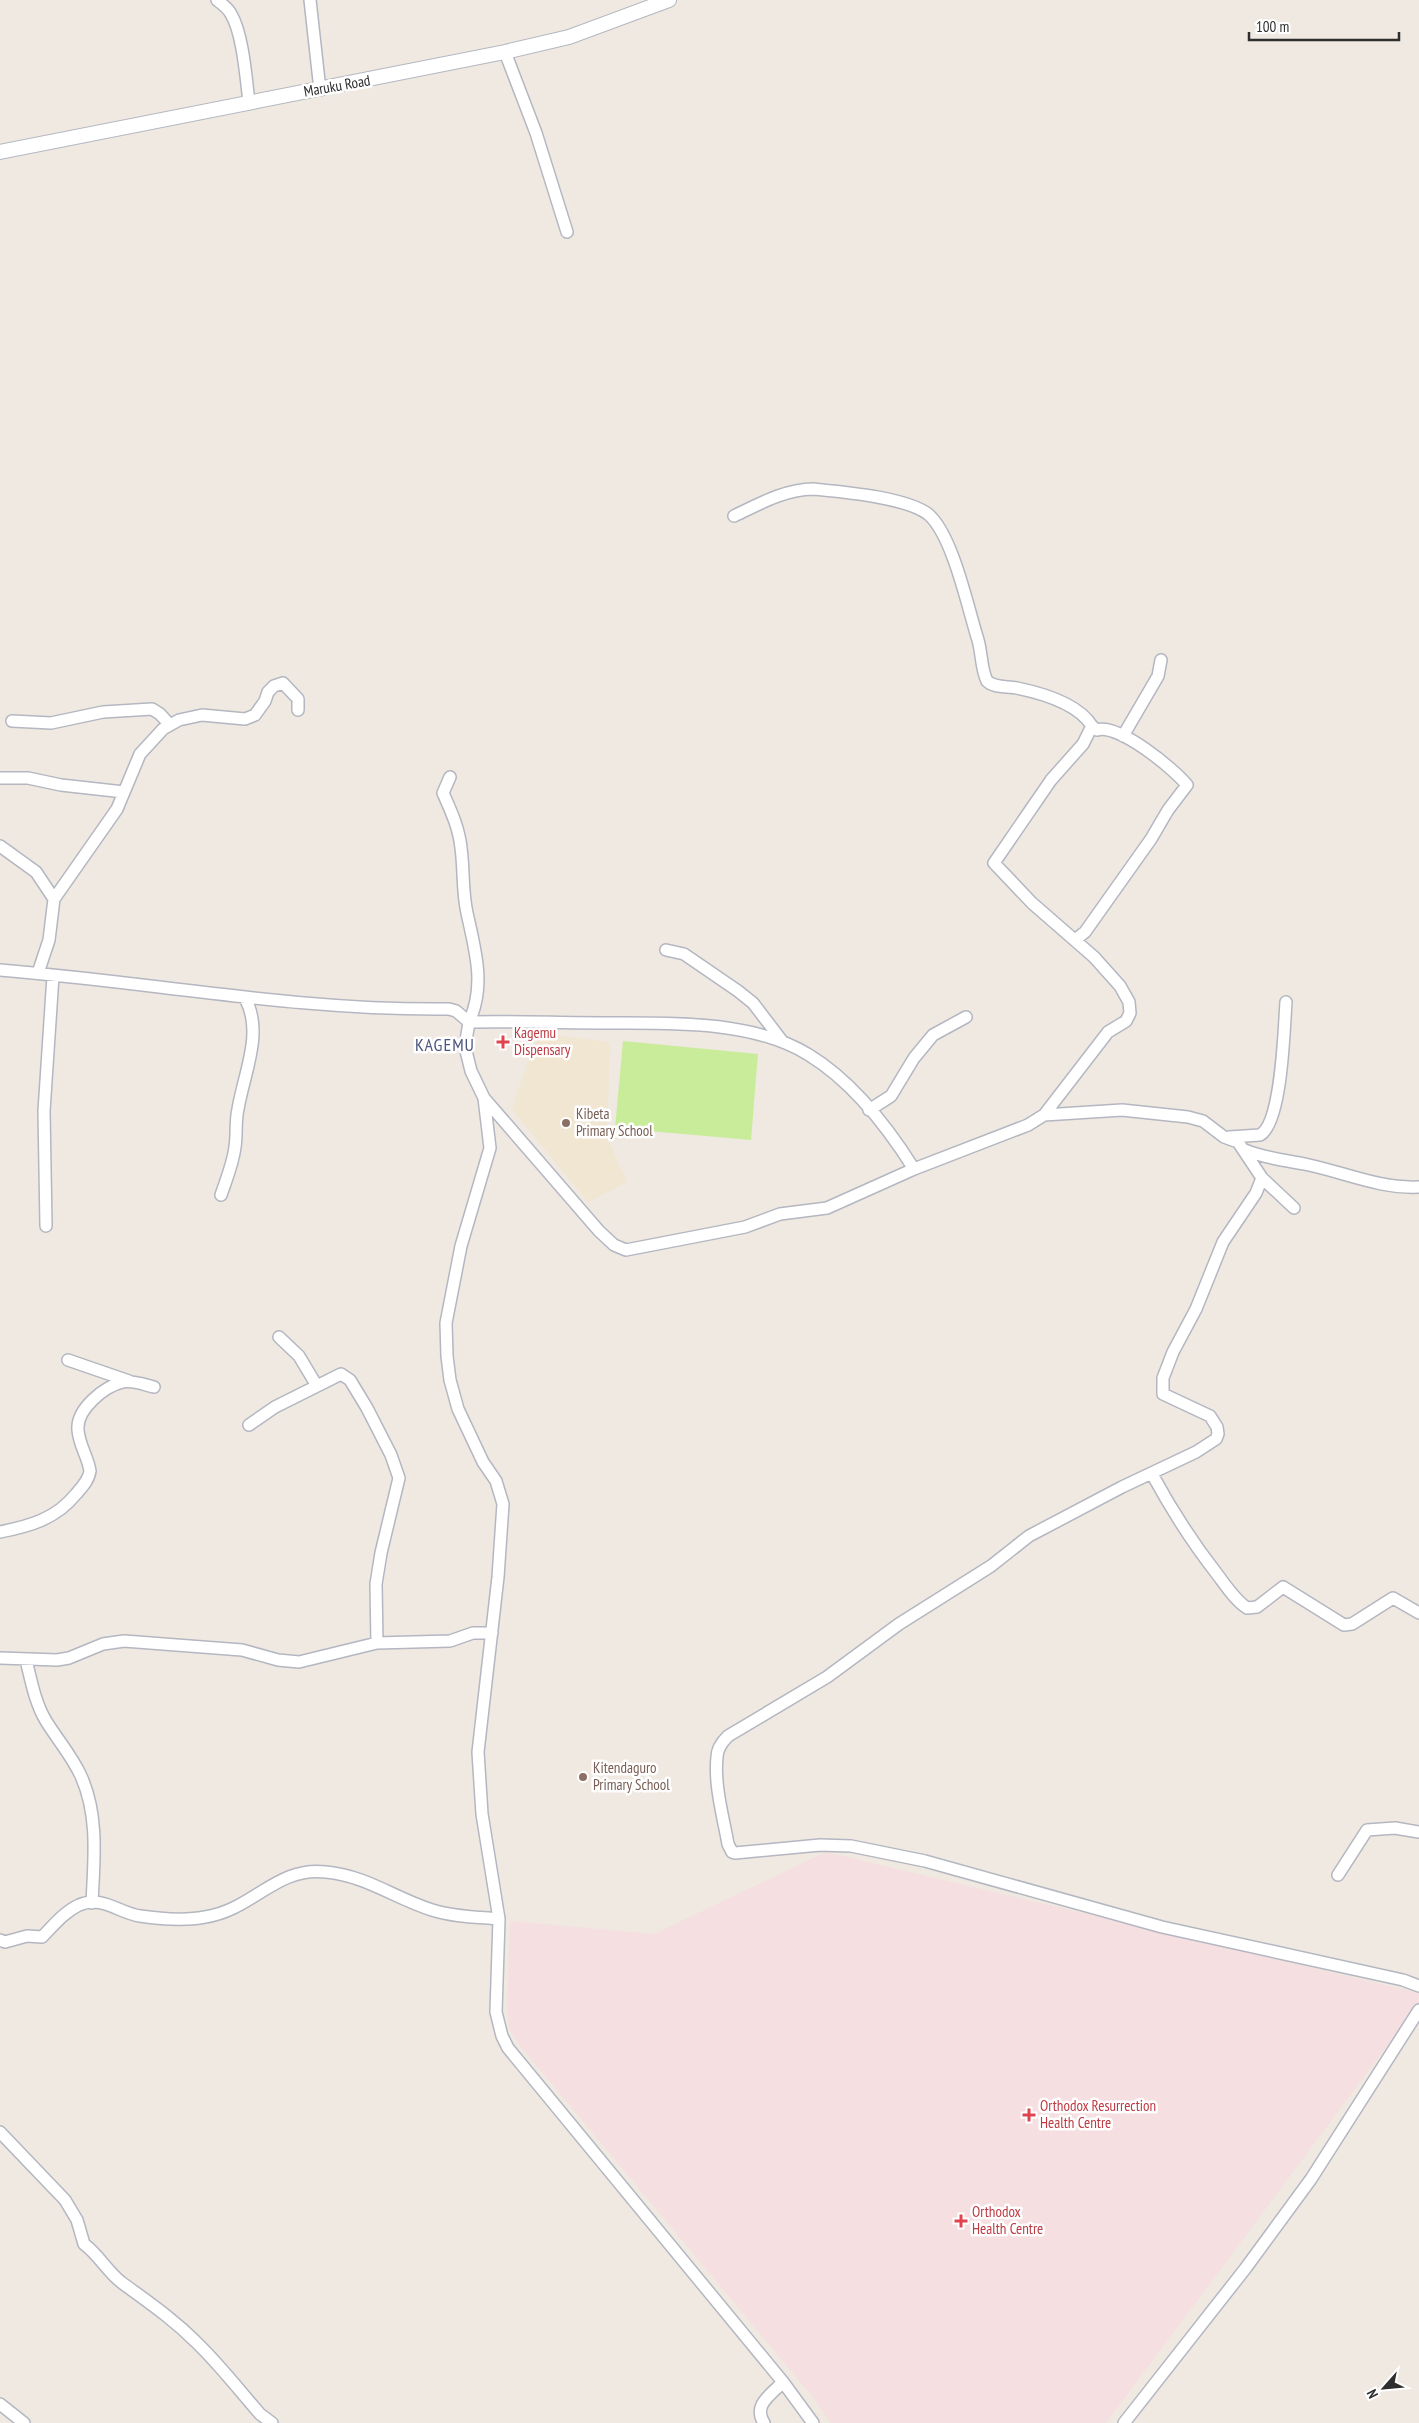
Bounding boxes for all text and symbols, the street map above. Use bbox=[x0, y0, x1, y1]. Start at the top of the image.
scale bar bbox=[1249, 10, 1399, 42]
text: 100 m bbox=[1256, 17, 1289, 36]
street label: Maruku Road bbox=[302, 70, 372, 101]
place label: Kagemu Dispensary bbox=[514, 1023, 571, 1059]
district label: KAGEMU bbox=[415, 1033, 475, 1056]
marker: Kagemu Dispensary bbox=[496, 1035, 510, 1049]
place label: Kibeta Primary School bbox=[576, 1104, 653, 1140]
marker: Kibeta Primary School bbox=[560, 1117, 572, 1129]
place label: Kitendaguro Primary School bbox=[593, 1758, 670, 1794]
marker: Kitendaguro Primary School bbox=[577, 1771, 589, 1783]
place label: Orthodox Resurrection Health Centre bbox=[1040, 2096, 1156, 2132]
marker: Orthodox Resurrection Health Centre bbox=[1022, 2108, 1036, 2122]
place label: Orthodox Health Centre bbox=[972, 2202, 1043, 2238]
marker: Orthodox Health Centre bbox=[954, 2214, 968, 2228]
north arrow bbox=[1359, 2363, 1409, 2413]
text: N bbox=[1363, 2386, 1382, 2401]

